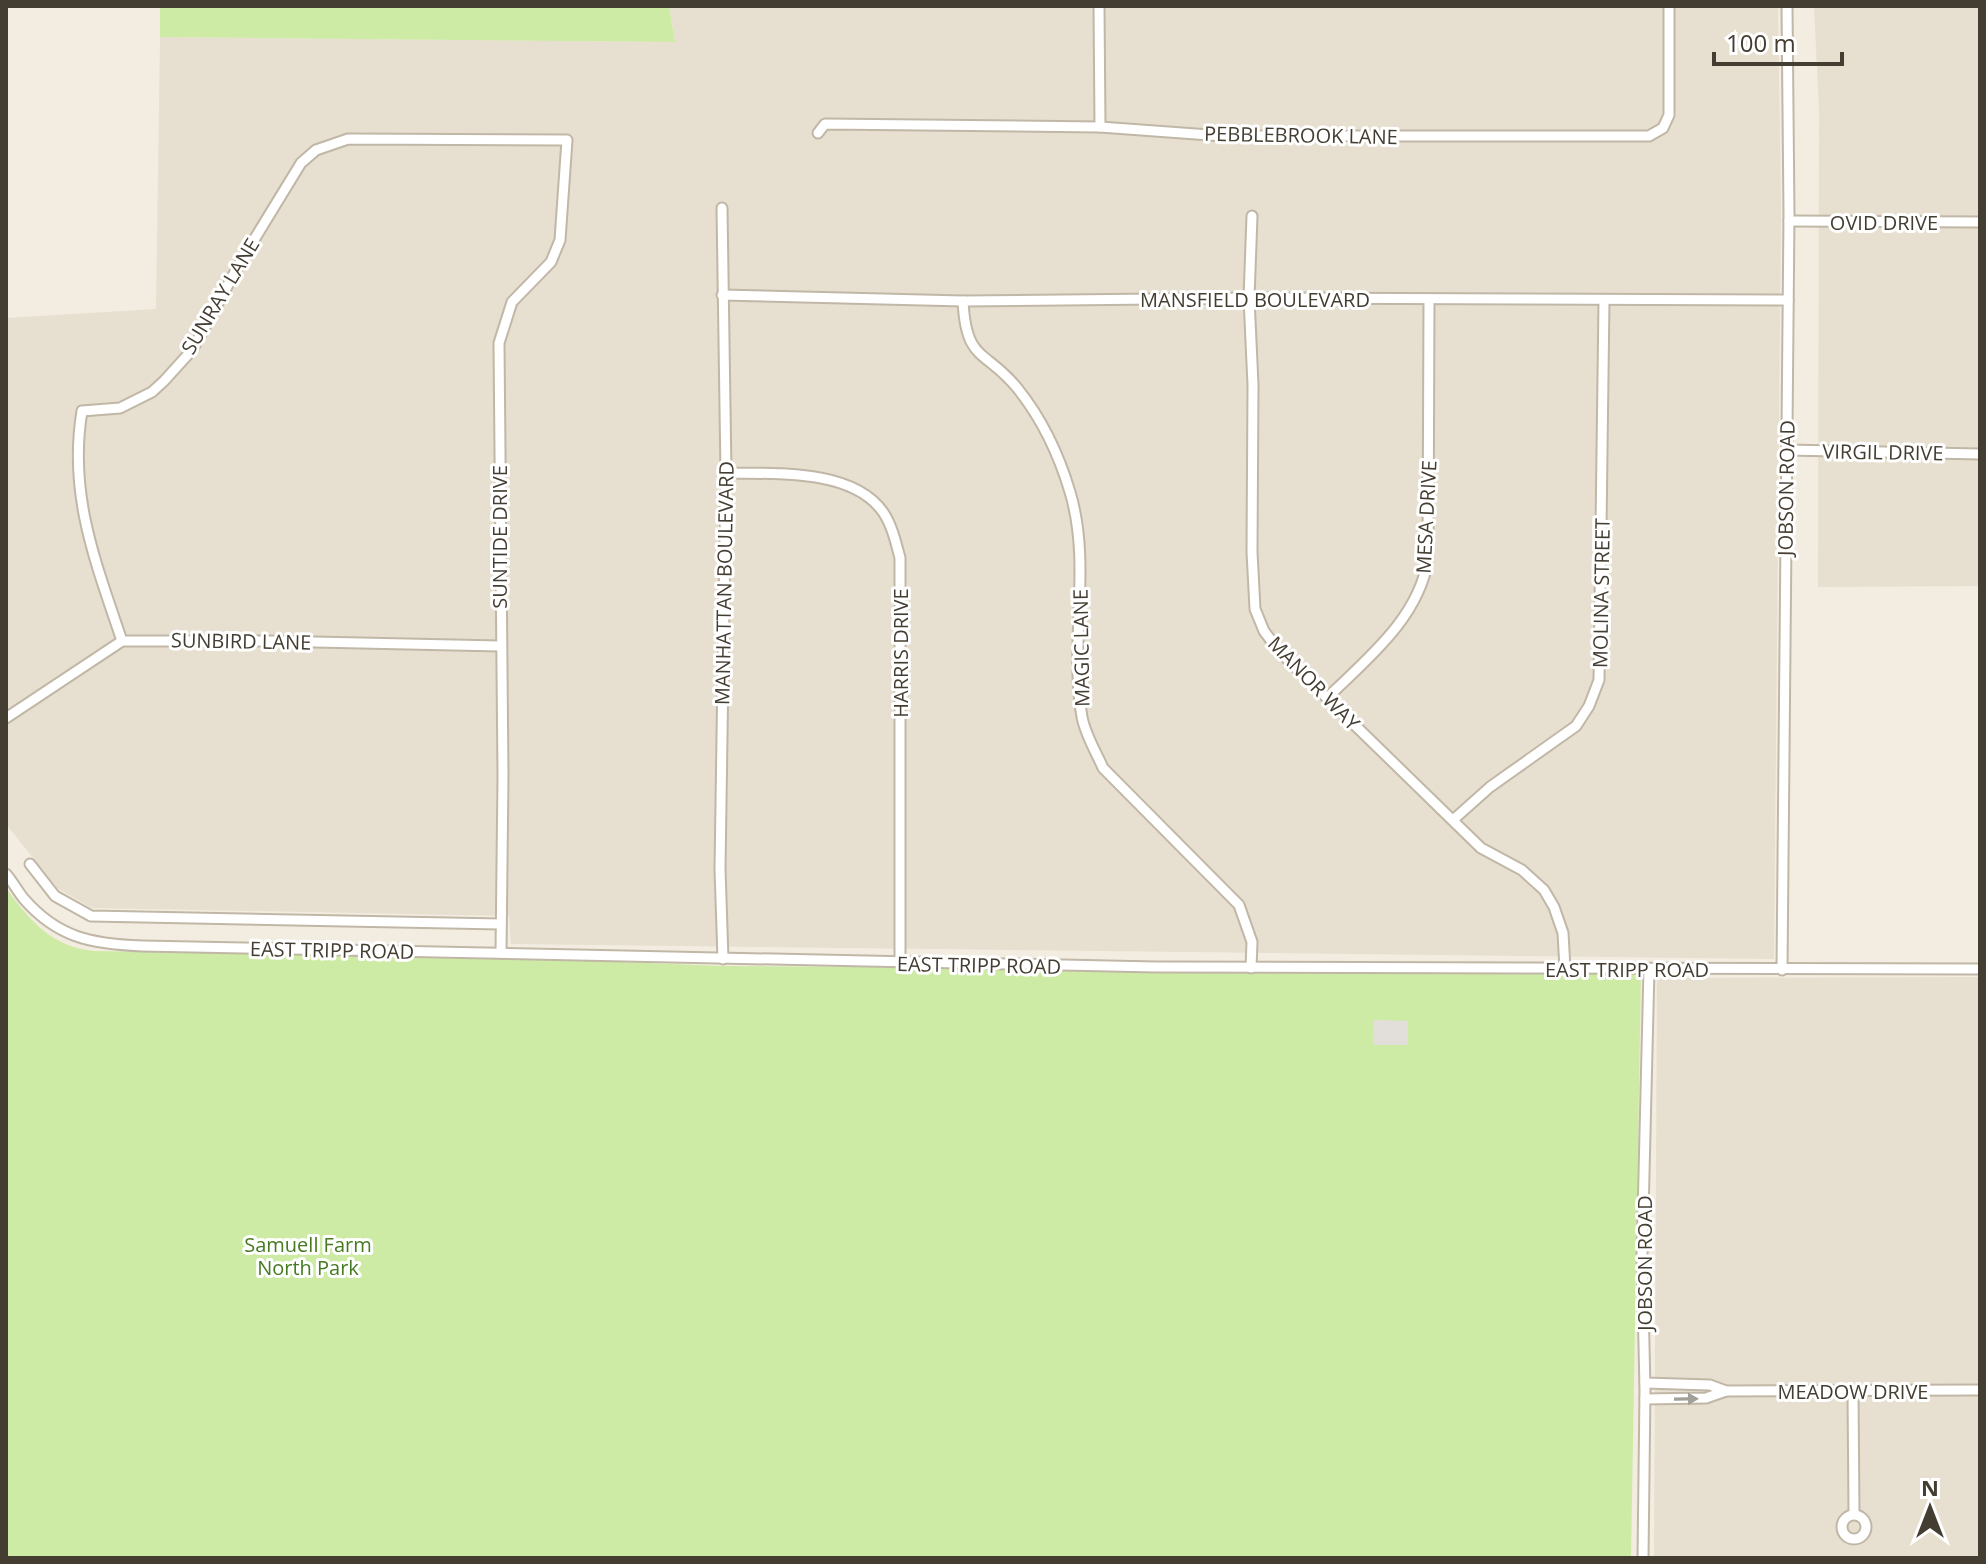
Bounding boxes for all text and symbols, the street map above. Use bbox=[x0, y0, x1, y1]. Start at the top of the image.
scale bar bbox=[1714, 16, 1842, 66]
text: 100 m bbox=[1726, 26, 1796, 59]
street label: PEBBLEBROOK LANE bbox=[1204, 120, 1398, 150]
street label: OVID DRIVE bbox=[1830, 209, 1938, 236]
street label: SUNRAY LANE bbox=[175, 233, 265, 359]
street label: MANSFIELD BOULEVARD bbox=[1140, 286, 1370, 313]
street label: JOBSON ROAD bbox=[1771, 420, 1801, 558]
street label: VIRGIL DRIVE bbox=[1822, 437, 1944, 467]
street label: MESA DRIVE bbox=[1410, 460, 1442, 574]
street label: MANHATTAN BOULEVARD bbox=[708, 461, 740, 705]
street label: SUNTIDE DRIVE bbox=[486, 465, 513, 609]
street label: MOLINA STREET bbox=[1586, 518, 1616, 668]
street label: HARRIS DRIVE bbox=[887, 588, 914, 718]
street label: MAGIC LANE bbox=[1066, 589, 1096, 707]
street label: SUNBIRD LANE bbox=[171, 626, 311, 656]
street label: MANOR WAY bbox=[1262, 630, 1366, 737]
street label: EAST TRIPP ROAD bbox=[250, 935, 414, 965]
street label: EAST TRIPP ROAD bbox=[897, 950, 1061, 980]
street label: EAST TRIPP ROAD bbox=[1545, 956, 1709, 983]
street label: JOBSON ROAD bbox=[1631, 1195, 1658, 1333]
park label: Samuell Farm North Park bbox=[244, 1231, 372, 1281]
street label: MEADOW DRIVE bbox=[1778, 1378, 1928, 1405]
one-way arrow bbox=[1674, 1393, 1699, 1405]
north arrow bbox=[1890, 1468, 1970, 1548]
text: N bbox=[1921, 1472, 1939, 1502]

